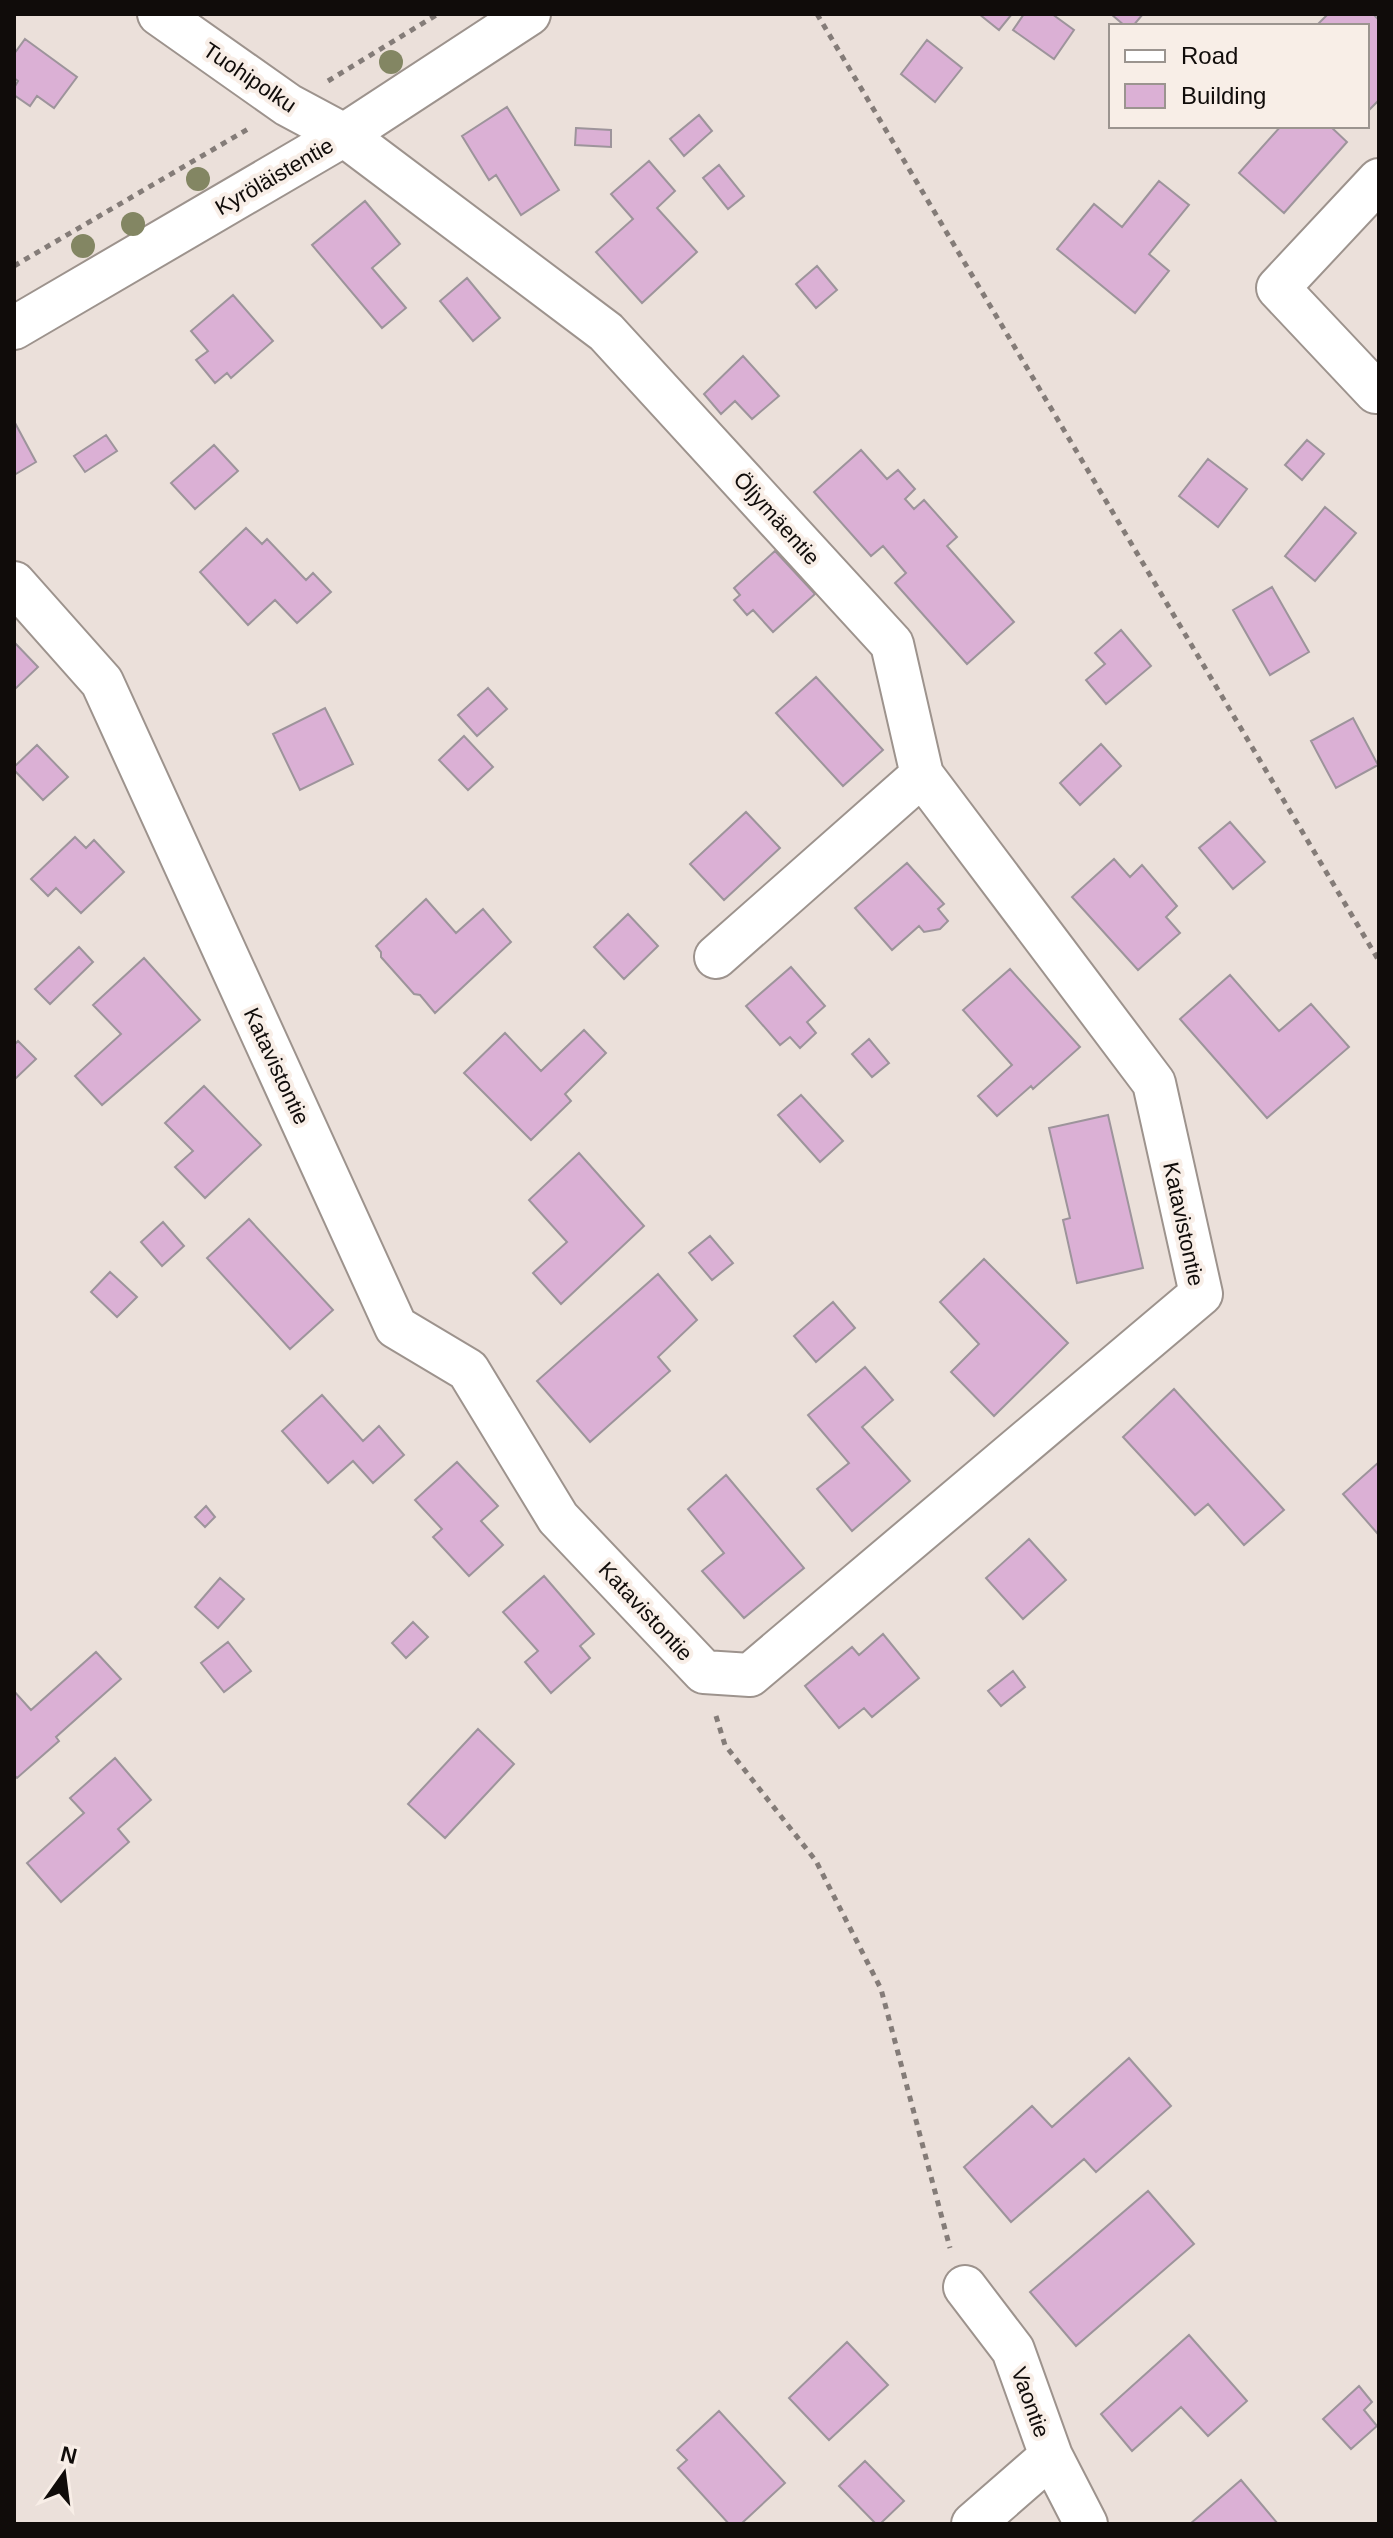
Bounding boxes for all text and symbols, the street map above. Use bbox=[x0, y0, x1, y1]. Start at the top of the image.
legend bbox=[1109, 24, 1369, 128]
street label: Tuohipolku bbox=[198, 37, 301, 118]
text: Road bbox=[1181, 42, 1238, 69]
text: Building bbox=[1181, 82, 1266, 109]
street label: Kyröläistentie bbox=[211, 133, 338, 220]
street label: Öljymäentie bbox=[728, 467, 825, 570]
street label: Katavistontie bbox=[239, 1004, 314, 1129]
street label: Katavistontie bbox=[1158, 1160, 1209, 1288]
street label: Katavistontie bbox=[594, 1557, 698, 1666]
street label: Vaontie bbox=[1006, 2364, 1055, 2441]
north arrow bbox=[24, 2434, 104, 2514]
text: N bbox=[58, 2441, 79, 2469]

